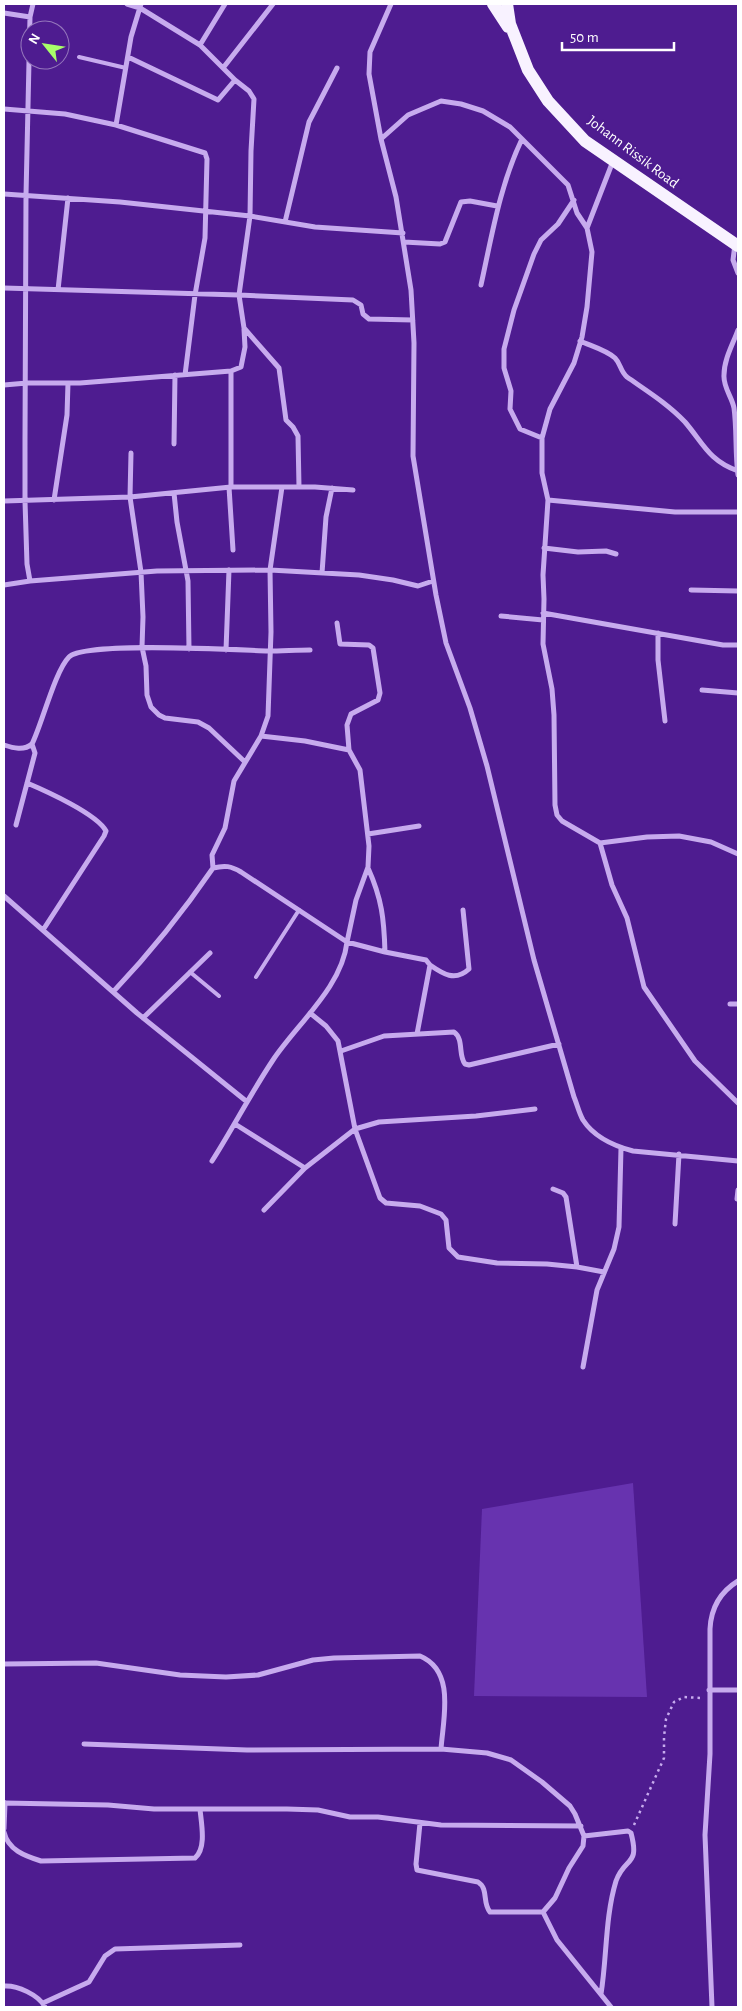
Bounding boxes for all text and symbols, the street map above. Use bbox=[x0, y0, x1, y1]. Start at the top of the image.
north arrow bbox=[20, 20, 70, 70]
scale bar bbox=[562, 20, 674, 52]
text: 50 m bbox=[570, 30, 599, 45]
text: N bbox=[26, 31, 43, 47]
street label: Johann Rissik Road bbox=[585, 113, 682, 191]

